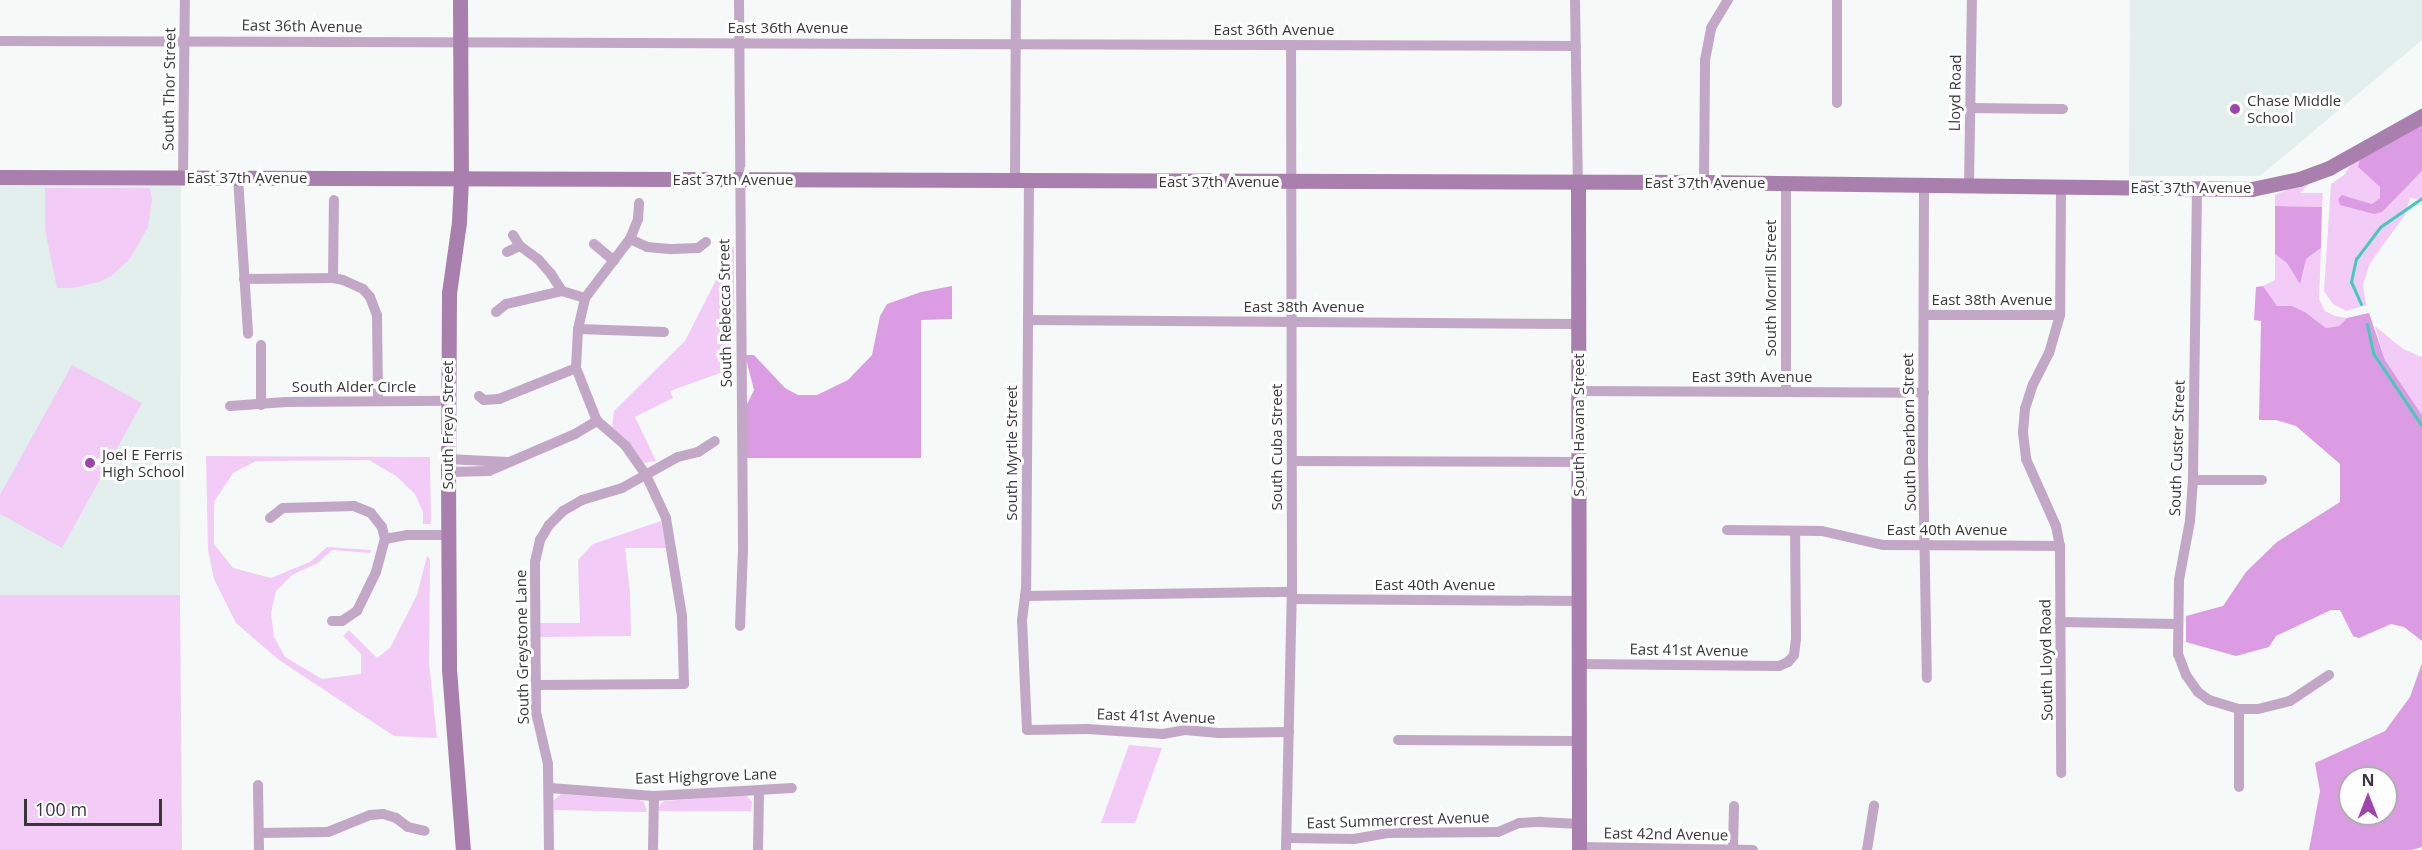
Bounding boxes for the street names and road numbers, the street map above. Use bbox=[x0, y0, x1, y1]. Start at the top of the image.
street label: East 36th Avenue bbox=[241, 16, 363, 36]
street label: East 36th Avenue bbox=[728, 19, 848, 37]
street label: East 36th Avenue bbox=[1214, 21, 1334, 39]
street label: South Thor Street bbox=[159, 27, 179, 151]
street label: Lloyd Road bbox=[1945, 54, 1965, 132]
street label: East 37th Avenue bbox=[187, 169, 307, 187]
street label: East 37th Avenue bbox=[673, 171, 793, 189]
street label: East 37th Avenue bbox=[1159, 173, 1279, 191]
street label: East 37th Avenue bbox=[1645, 174, 1765, 192]
street label: East 37th Avenue bbox=[2131, 179, 2251, 197]
street label: South Morrill Street bbox=[1762, 220, 1780, 356]
street label: South Rebecca Street bbox=[715, 239, 735, 387]
street label: East 38th Avenue bbox=[1932, 291, 2052, 309]
street label: East 38th Avenue bbox=[1244, 298, 1364, 316]
street label: South Havana Street bbox=[1570, 353, 1588, 497]
street label: South Dearborn Street bbox=[1899, 353, 1919, 511]
street label: South Freya Street bbox=[439, 361, 457, 489]
street label: East 39th Avenue bbox=[1692, 368, 1812, 386]
street label: South Alder Circle bbox=[292, 378, 416, 396]
street label: South Custer Street bbox=[2166, 380, 2188, 516]
street label: South Cuba Street bbox=[1268, 384, 1286, 510]
street label: South Myrtle Street bbox=[1003, 385, 1021, 521]
street label: East 40th Avenue bbox=[1887, 521, 2007, 539]
street label: South Greystone Lane bbox=[512, 570, 532, 724]
street label: East 40th Avenue bbox=[1375, 576, 1495, 594]
street label: South Lloyd Road bbox=[2036, 599, 2056, 721]
street label: East 41st Avenue bbox=[1629, 640, 1749, 660]
street label: East 41st Avenue bbox=[1096, 705, 1216, 727]
street label: East Highgrove Lane bbox=[635, 765, 777, 787]
street label: East Summercrest Avenue bbox=[1306, 808, 1490, 832]
street label: East 42nd Avenue bbox=[1603, 824, 1729, 844]

